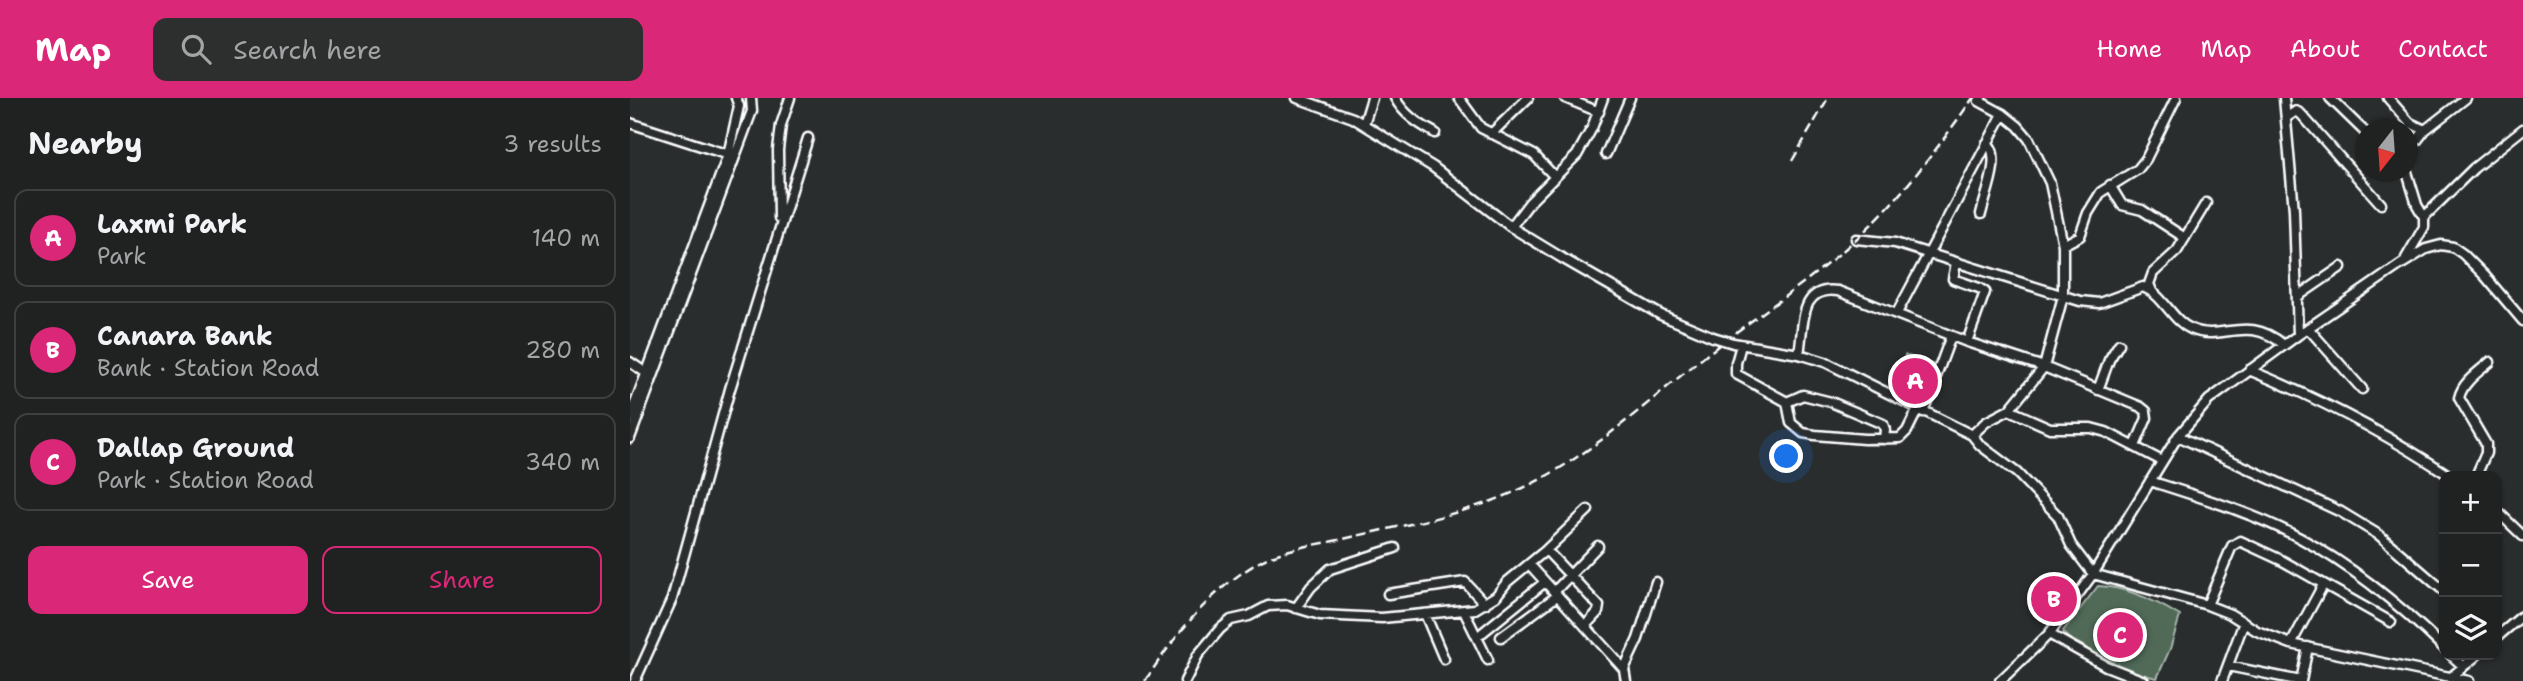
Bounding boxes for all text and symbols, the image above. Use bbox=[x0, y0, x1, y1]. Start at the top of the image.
search box bbox=[153, 18, 643, 81]
text: Map bbox=[35, 27, 111, 72]
icon: search bbox=[177, 30, 215, 68]
text: Search here bbox=[233, 32, 382, 67]
text: Home bbox=[2096, 33, 2162, 65]
text: Map bbox=[2200, 33, 2252, 65]
text: About bbox=[2290, 33, 2360, 65]
text: Contact bbox=[2398, 33, 2488, 65]
north arrow bbox=[2355, 119, 2418, 182]
text: Nearby bbox=[28, 123, 143, 164]
text: 3 results bbox=[503, 129, 602, 159]
text: Laxmi Park bbox=[97, 206, 247, 241]
text: A bbox=[44, 223, 62, 253]
text: 140 m bbox=[532, 223, 600, 253]
text: Park bbox=[97, 241, 146, 271]
text: Canara Bank bbox=[97, 318, 273, 353]
text: B bbox=[46, 335, 60, 365]
text: 280 m bbox=[525, 335, 600, 365]
text: Bank · Station Road bbox=[97, 353, 319, 383]
pin: A bbox=[1892, 355, 1938, 407]
text: Dallap Ground bbox=[97, 430, 294, 465]
your location bbox=[1769, 439, 1803, 473]
text: C bbox=[46, 447, 60, 477]
text: 340 m bbox=[525, 447, 600, 477]
text: Park · Station Road bbox=[97, 465, 314, 495]
map controls bbox=[2439, 471, 2502, 660]
button: + bbox=[2439, 471, 2502, 534]
button: − bbox=[2439, 534, 2502, 597]
button: Save bbox=[28, 546, 308, 614]
button: Share bbox=[322, 546, 602, 614]
pin: B bbox=[2031, 573, 2077, 625]
button: layers bbox=[2439, 597, 2502, 660]
pin: C bbox=[2097, 609, 2143, 661]

